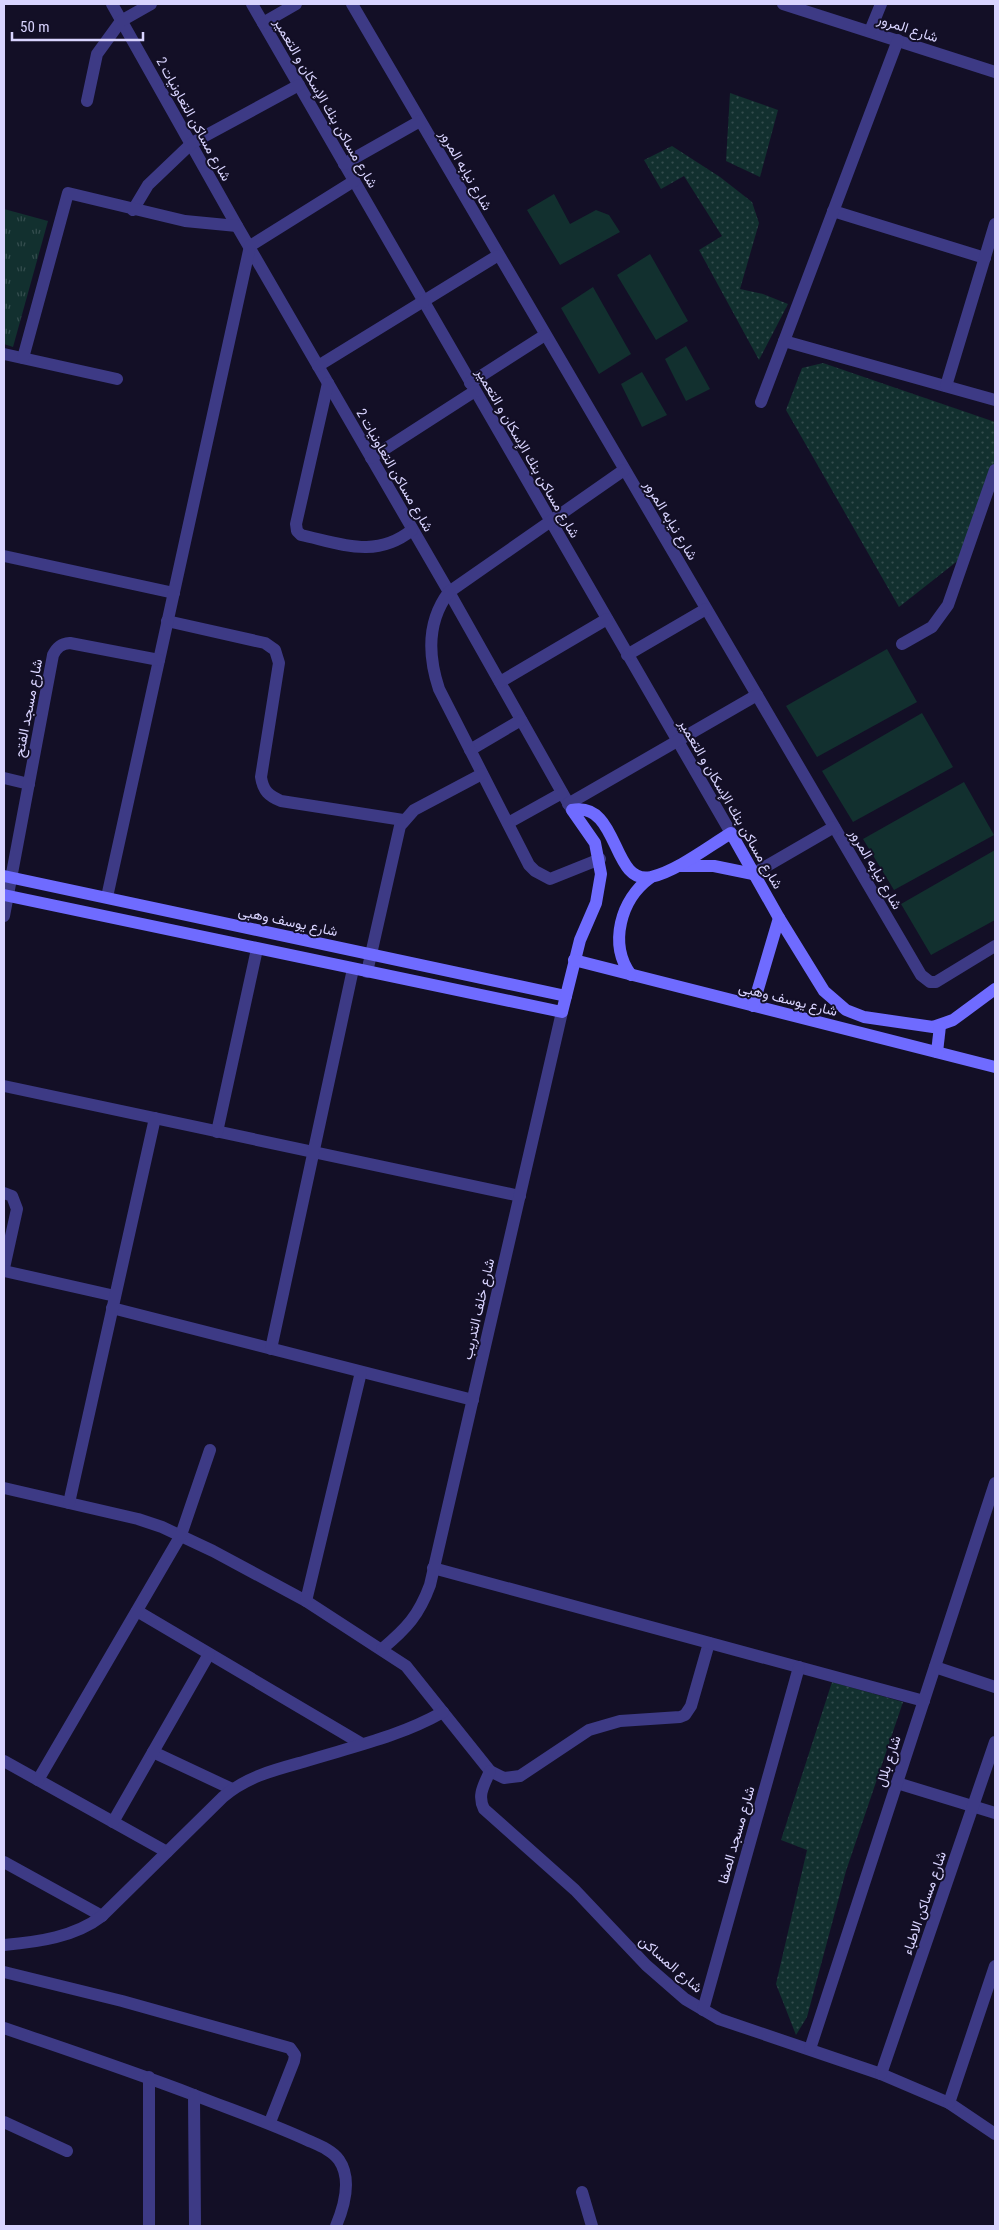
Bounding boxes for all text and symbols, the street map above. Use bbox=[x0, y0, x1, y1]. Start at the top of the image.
scale bar bbox=[12, 10, 144, 42]
street label: شارع المرور bbox=[874, 10, 940, 48]
street label: شارع مساكن بنك الإسكان و التعمير bbox=[268, 15, 381, 192]
text: 50 m bbox=[20, 18, 50, 36]
street label: شارع مساكن التعاونيات 2 bbox=[151, 54, 235, 185]
street label: شارع نيابه المرور bbox=[433, 126, 495, 215]
street label: شارع مساكن بنك الإسكان و التعمير bbox=[470, 365, 583, 542]
street label: شارع مساكن التعاونيات 2 bbox=[351, 406, 437, 536]
street label: شارع نيابه المرور bbox=[638, 476, 701, 564]
street label: شارع مسجد الفتح bbox=[11, 658, 48, 759]
street label: شارع مساكن بنك الإسكان و التعمير bbox=[673, 716, 786, 893]
street label: شارع نيابه المرور bbox=[843, 825, 905, 914]
street label: شارع يوسف وهبى bbox=[236, 903, 339, 942]
street label: شارع يوسف وهبى bbox=[736, 979, 839, 1022]
street label: شارع خلف التدريب bbox=[459, 1257, 500, 1362]
street label: شارع بلال bbox=[872, 1733, 907, 1790]
street label: شارع مسجد الصفا bbox=[714, 1784, 760, 1886]
street label: شارع مساكن الاطباء bbox=[899, 1849, 952, 1958]
street label: شارع المساكن bbox=[634, 1932, 706, 1998]

